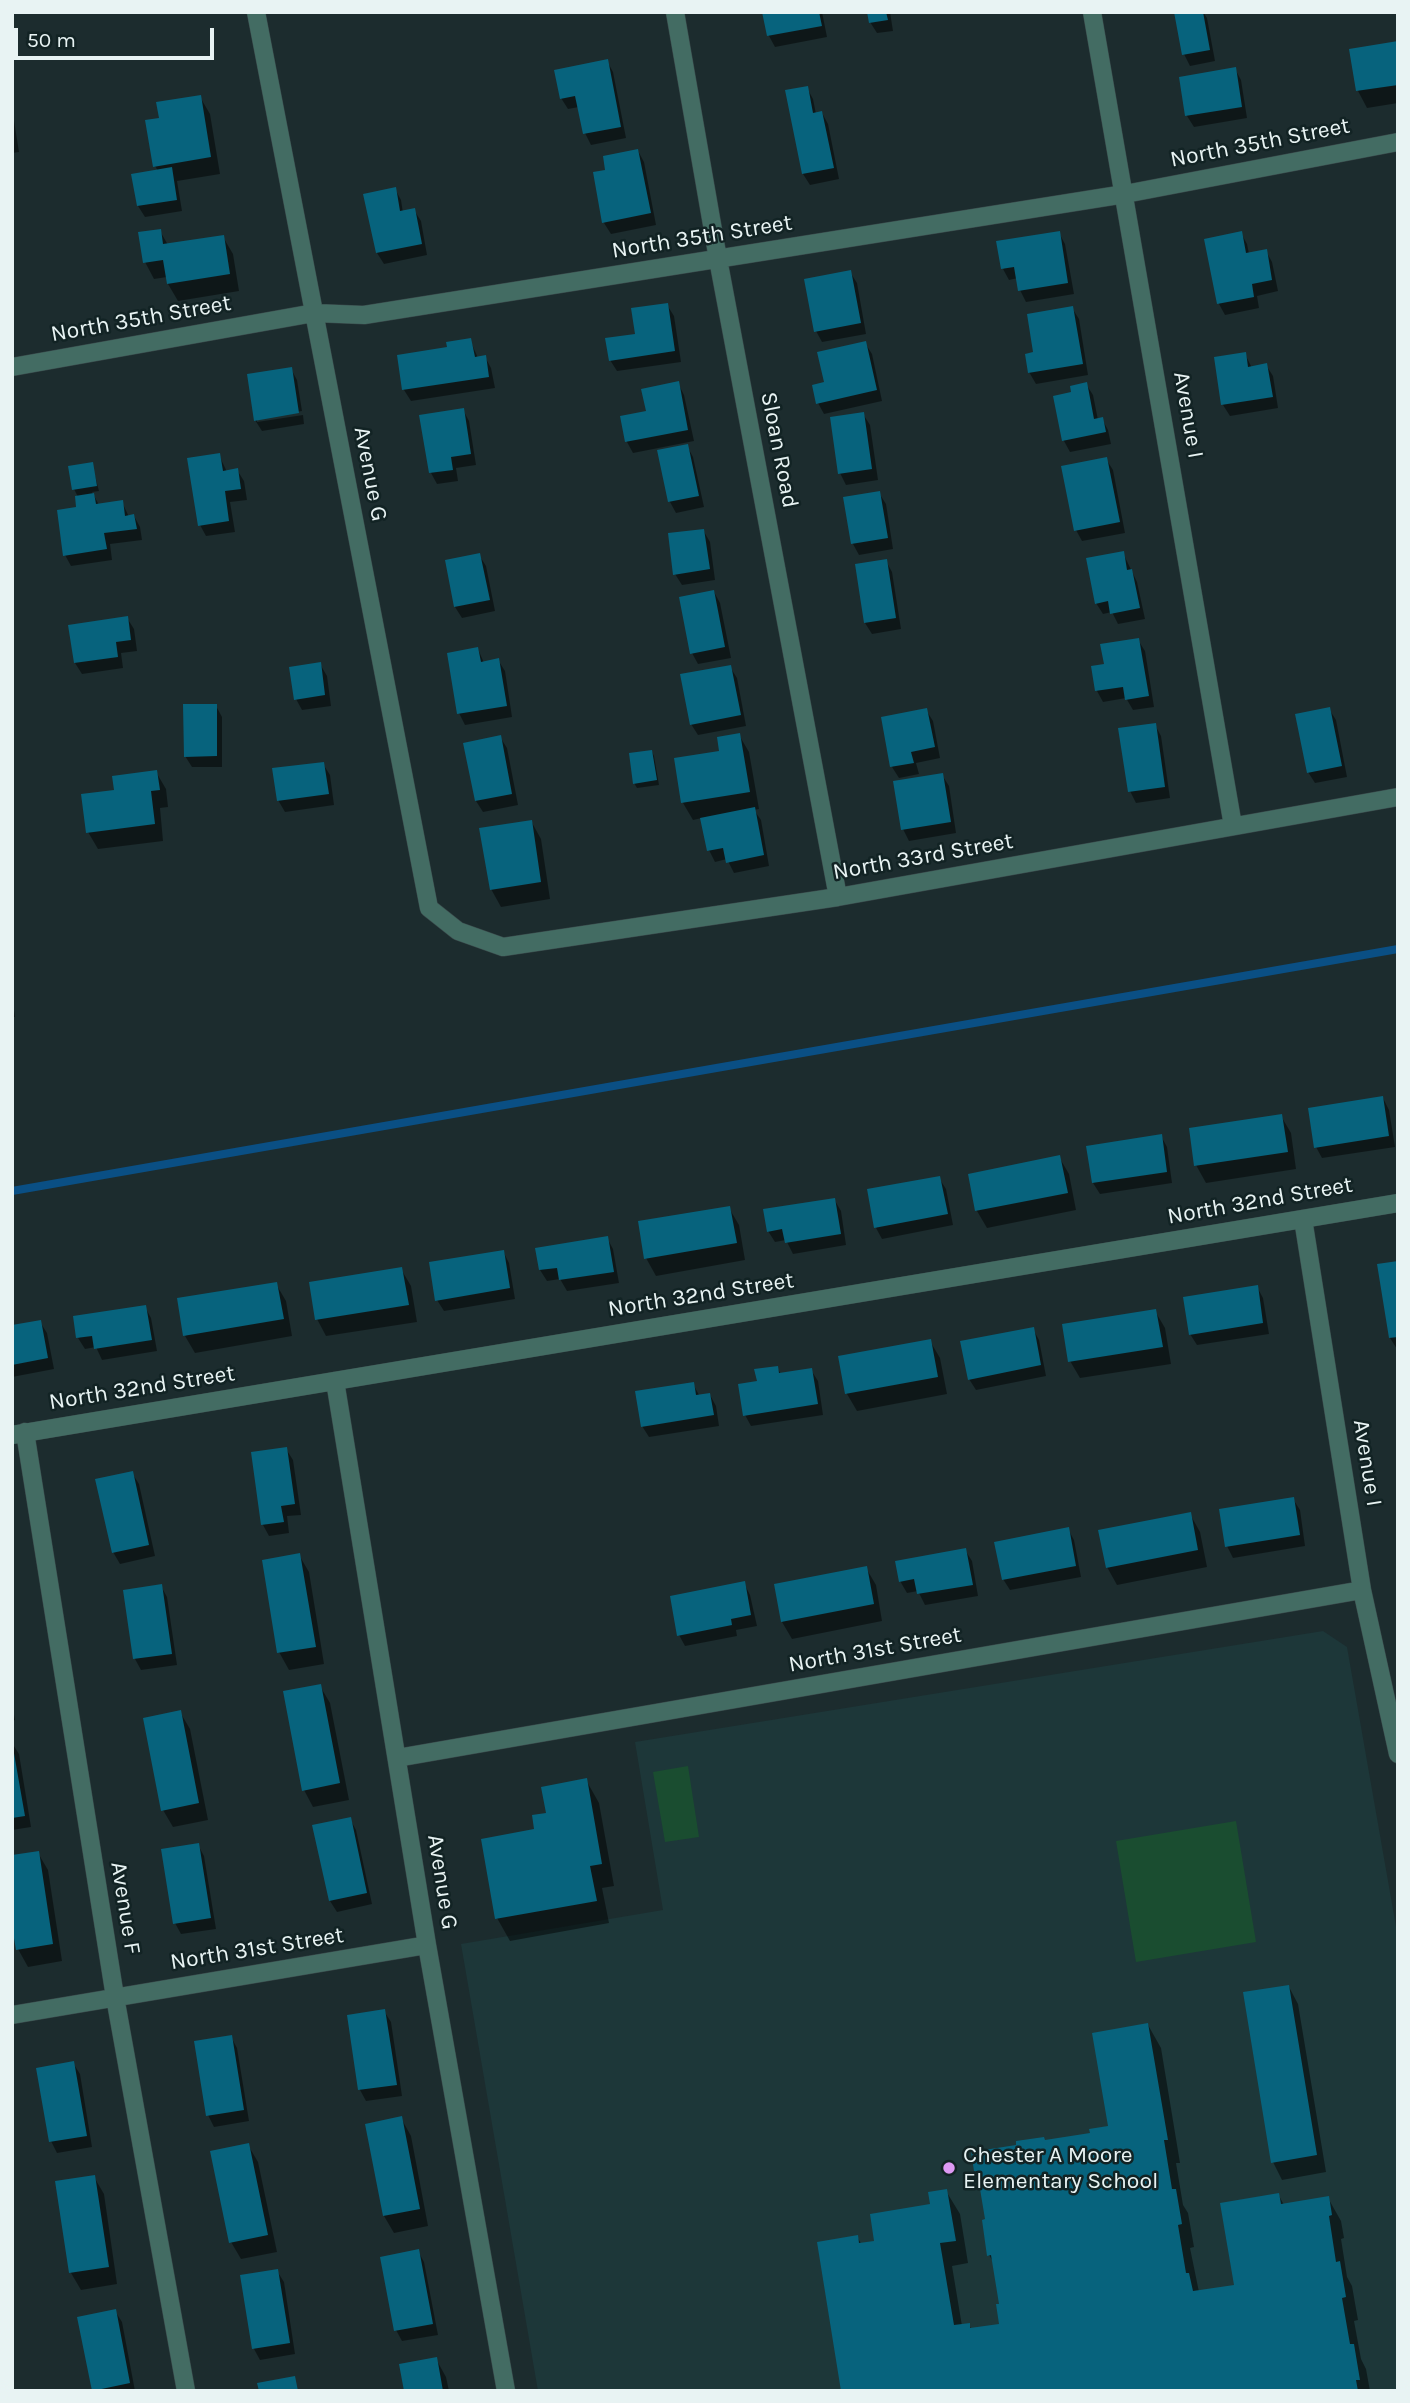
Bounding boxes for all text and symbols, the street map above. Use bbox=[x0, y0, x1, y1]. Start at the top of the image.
scale bar bbox=[18, 14, 217, 58]
text: 50 m bbox=[27, 28, 76, 52]
street label: North 35th Street bbox=[1168, 112, 1352, 174]
street label: North 35th Street bbox=[610, 209, 794, 265]
street label: North 35th Street bbox=[49, 290, 233, 348]
street label: Avenue I bbox=[1167, 369, 1209, 461]
street label: Sloan Road bbox=[754, 390, 804, 510]
street label: Avenue G bbox=[347, 424, 393, 524]
street label: North 33rd Street bbox=[831, 828, 1015, 886]
street label: North 32nd Street bbox=[1165, 1171, 1355, 1231]
street label: North 32nd Street bbox=[606, 1267, 796, 1323]
street label: North 32nd Street bbox=[47, 1360, 237, 1416]
street label: Avenue I bbox=[1347, 1418, 1387, 1508]
street label: North 31st Street bbox=[786, 1621, 964, 1679]
street label: Avenue G bbox=[421, 1832, 463, 1932]
street label: Avenue F bbox=[104, 1860, 146, 1956]
street label: North 31st Street bbox=[168, 1922, 346, 1976]
place label: Chester A Moore Elementary School bbox=[963, 2141, 1158, 2195]
marker: Chester A Moore Elementary School bbox=[941, 2160, 957, 2176]

